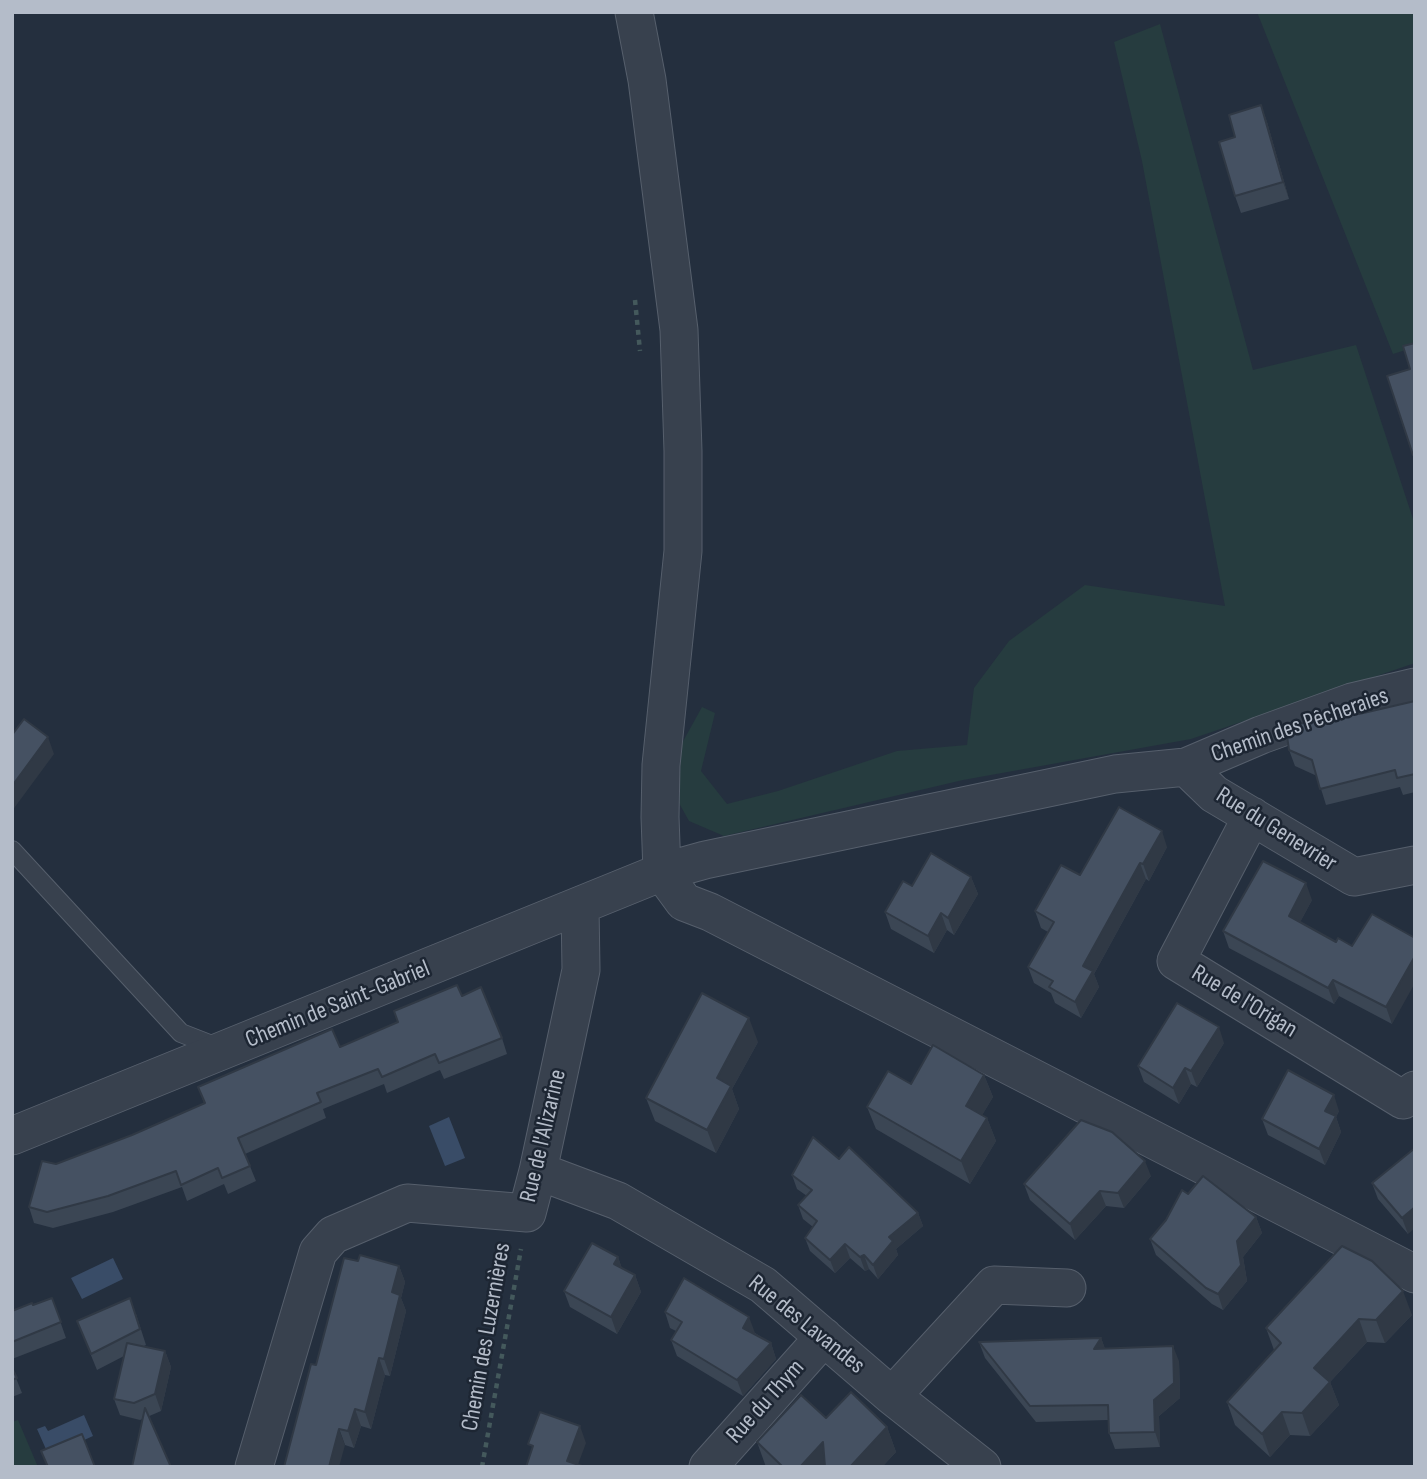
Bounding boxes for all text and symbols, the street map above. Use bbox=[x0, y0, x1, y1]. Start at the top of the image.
street label: Chemin des Pêcheraies bbox=[1208, 682, 1392, 770]
street label: Rue du Genevrier bbox=[1210, 781, 1342, 879]
street label: Chemin de Saint-Gabriel bbox=[242, 955, 434, 1055]
street label: Rue de l'Origan bbox=[1186, 959, 1302, 1045]
street label: Rue de l'Alizarine bbox=[515, 1067, 573, 1205]
street label: Chemin des Luzernières bbox=[456, 1241, 518, 1433]
street label: Rue des Lavandes bbox=[742, 1269, 870, 1381]
street label: Rue du Thym bbox=[721, 1354, 811, 1450]

